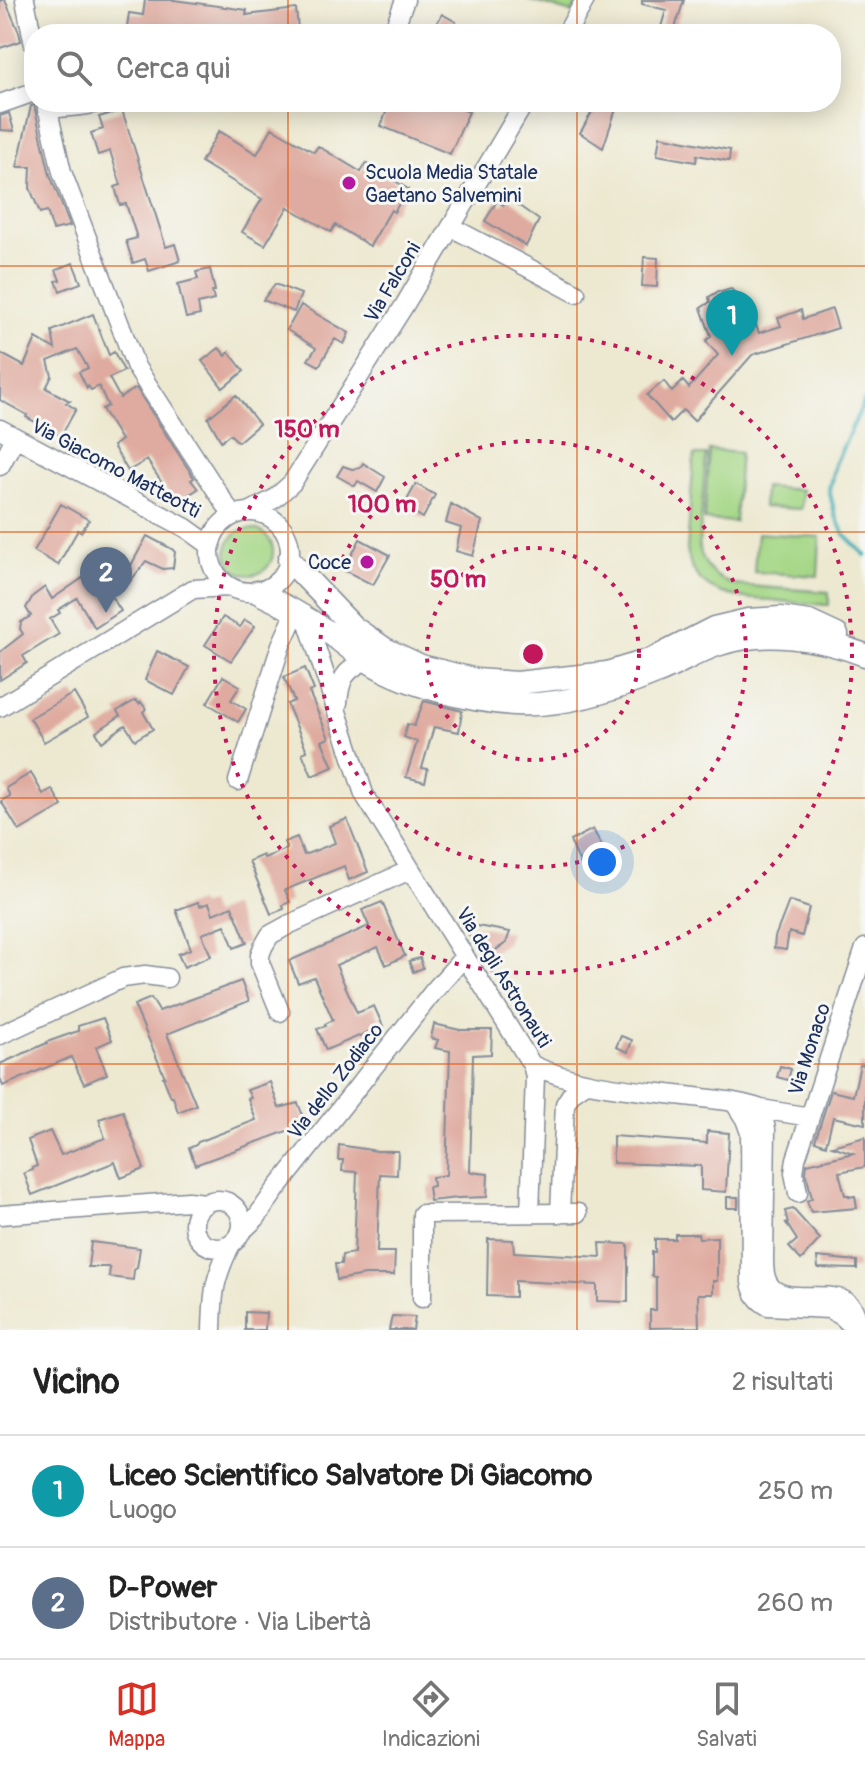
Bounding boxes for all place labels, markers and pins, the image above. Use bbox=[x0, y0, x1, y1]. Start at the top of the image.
place label: Scuola Media Statale Gaetano Salvemini bbox=[365, 160, 538, 208]
marker: Scuola Media Statale Gaetano Salvemini bbox=[340, 174, 358, 192]
pin: 1 bbox=[706, 290, 758, 356]
pin: 2 bbox=[80, 547, 132, 613]
place label: Coce bbox=[308, 550, 351, 575]
marker: Coce bbox=[358, 553, 376, 571]
centre of rings bbox=[519, 640, 547, 668]

